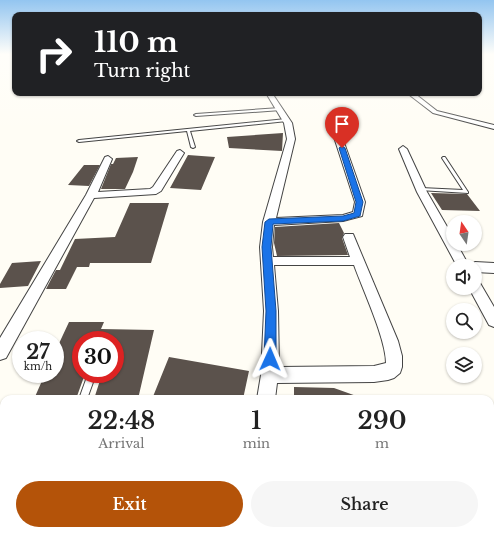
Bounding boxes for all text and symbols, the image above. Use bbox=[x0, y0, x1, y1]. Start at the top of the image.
text: 110 m bbox=[94, 25, 178, 60]
icon: right bbox=[28, 28, 80, 80]
text: Turn right bbox=[94, 60, 190, 82]
pin bbox=[325, 107, 359, 148]
icon: arrive bbox=[331, 113, 353, 135]
north arrow bbox=[446, 215, 482, 251]
map controls bbox=[446, 215, 482, 383]
button: sound bbox=[446, 259, 482, 295]
button: search bbox=[446, 303, 482, 339]
speed limit sign: 30 bbox=[72, 331, 124, 383]
position arrow bbox=[249, 338, 291, 380]
text: 27 bbox=[26, 340, 50, 364]
button: layers bbox=[446, 347, 482, 383]
text: km/h bbox=[24, 360, 52, 373]
text: 22:48 bbox=[87, 406, 155, 435]
text: 1 bbox=[251, 406, 262, 435]
text: 290 bbox=[357, 406, 407, 435]
text: Arrival bbox=[98, 435, 144, 452]
text: min bbox=[243, 435, 270, 452]
text: m bbox=[375, 435, 389, 452]
button: Exit bbox=[16, 481, 243, 527]
button: Share bbox=[251, 481, 478, 527]

